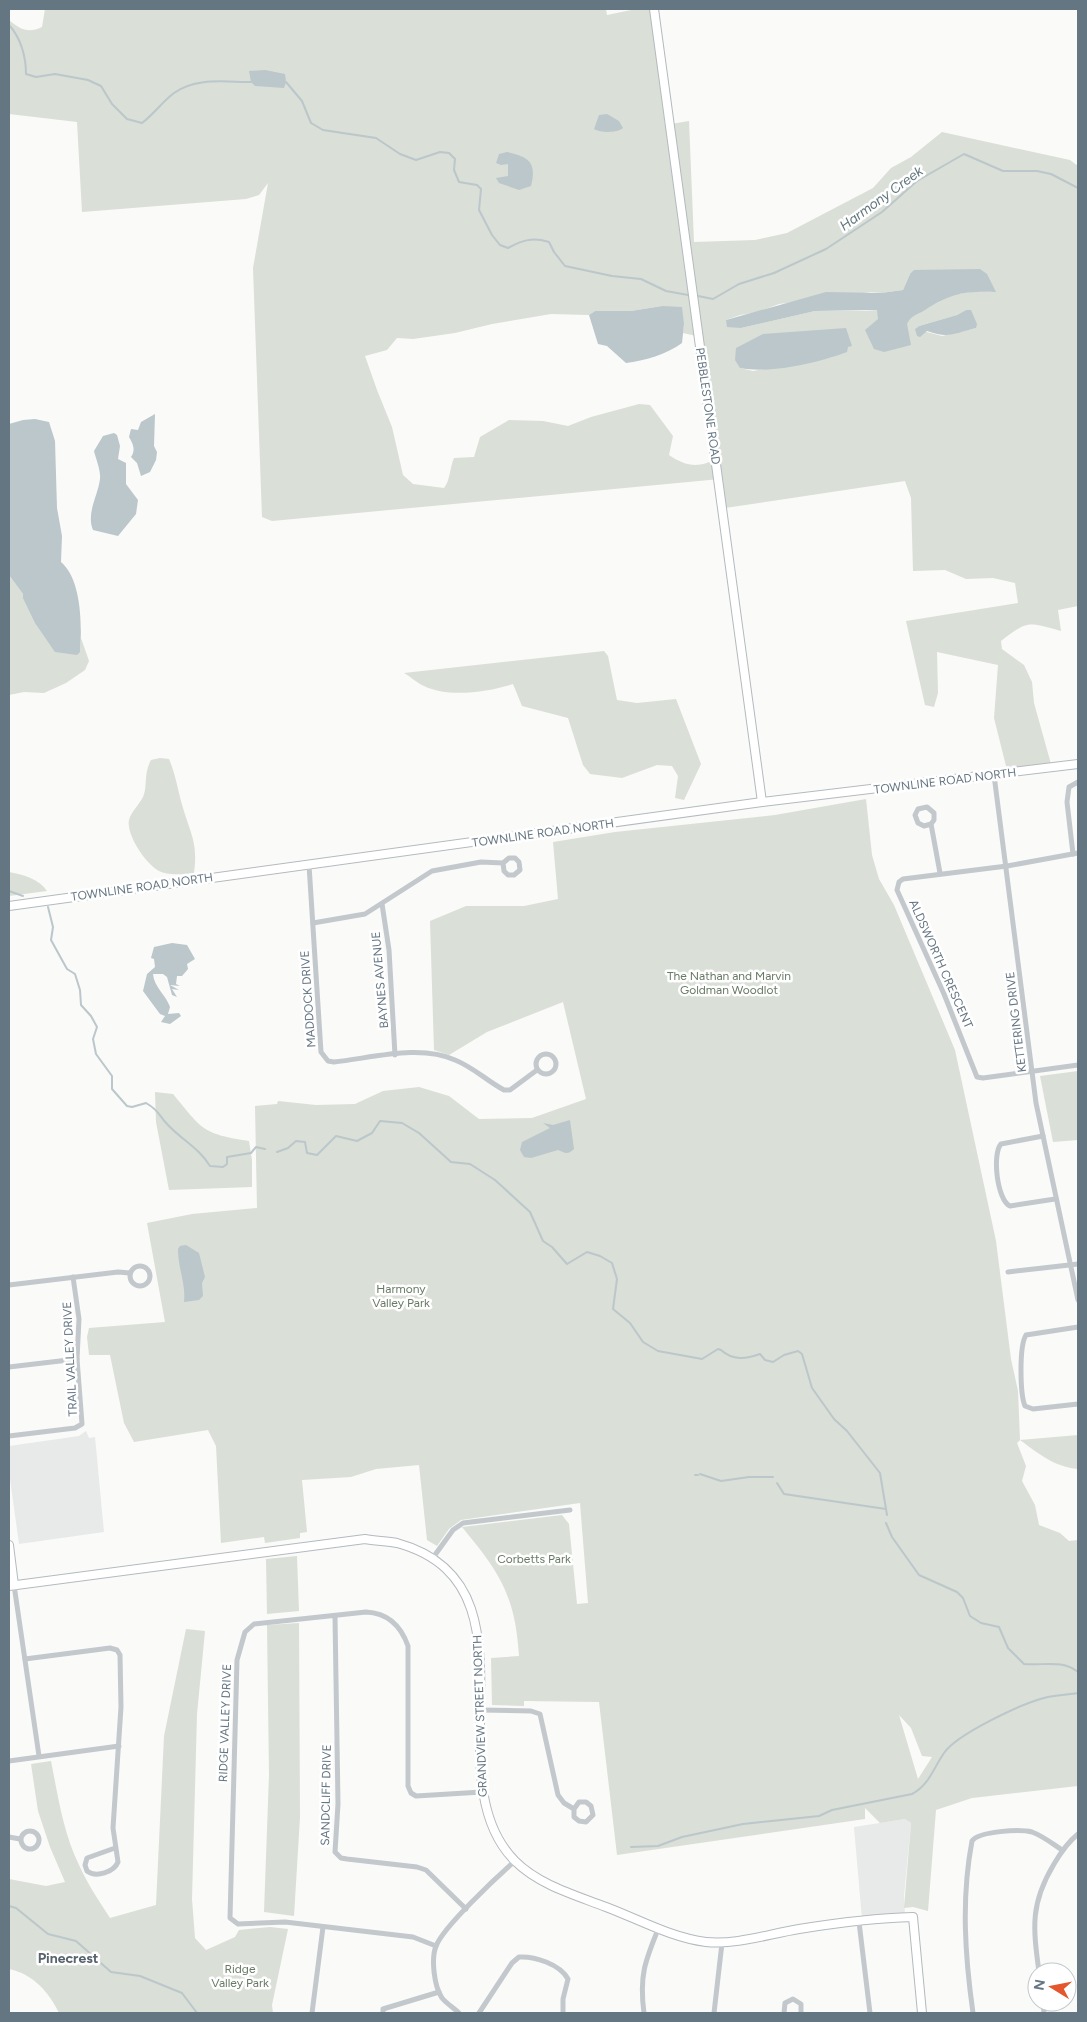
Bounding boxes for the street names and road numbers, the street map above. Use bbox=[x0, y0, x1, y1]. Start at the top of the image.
street label: PEBBLESTONE ROAD bbox=[693, 347, 723, 465]
street label: TOWNLINE ROAD NORTH bbox=[873, 765, 1017, 797]
street label: TOWNLINE ROAD NORTH bbox=[471, 816, 615, 850]
street label: TOWNLINE ROAD NORTH bbox=[70, 870, 214, 904]
street label: ALDSWORTH CRESCENT bbox=[906, 898, 976, 1031]
street label: BAYNES AVENUE bbox=[369, 931, 391, 1029]
street label: MADDOCK DRIVE bbox=[298, 950, 318, 1048]
street label: KETTERING DRIVE bbox=[1003, 971, 1029, 1073]
street label: TRAIL VALLEY DRIVE bbox=[60, 1301, 80, 1417]
street label: GRANDVIEW STREET NORTH bbox=[470, 1635, 490, 1797]
street label: RIDGE VALLEY DRIVE bbox=[216, 1664, 234, 1782]
street label: SANDCLIFF DRIVE bbox=[318, 1744, 334, 1846]

